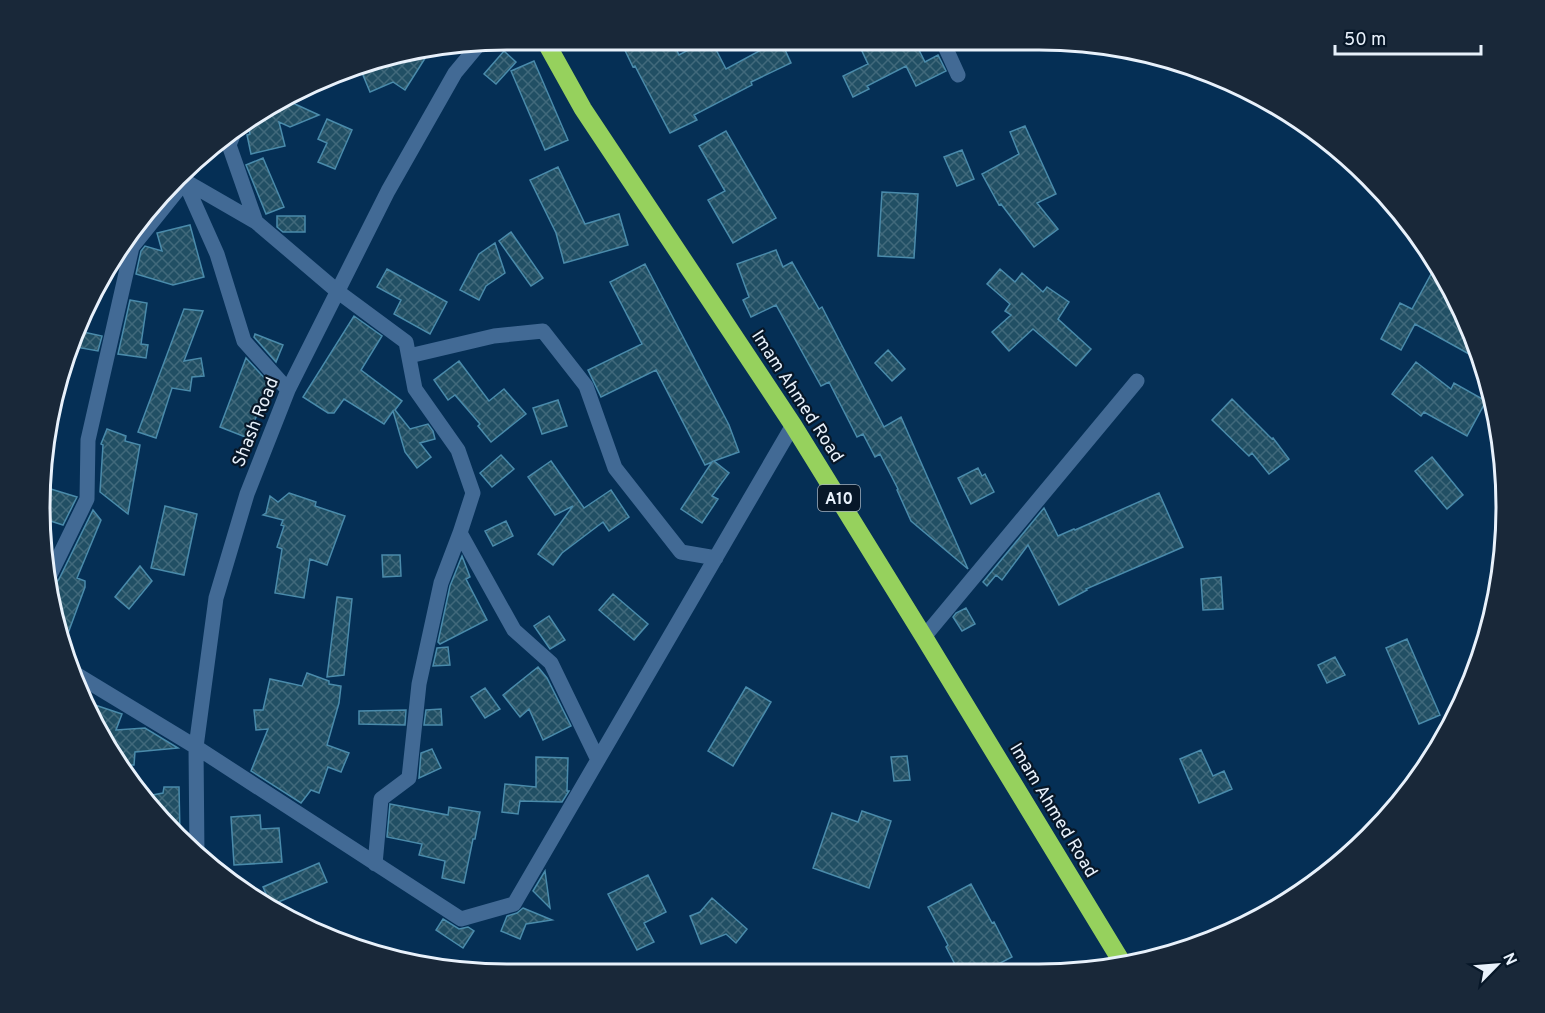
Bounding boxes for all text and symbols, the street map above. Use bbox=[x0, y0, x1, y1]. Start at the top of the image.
scale bar bbox=[1335, 18, 1480, 56]
text: 50 m bbox=[1344, 29, 1386, 52]
street label: Imam Ahmed Road bbox=[745, 326, 848, 467]
street label: Shash Road bbox=[228, 374, 285, 471]
road number: A10 bbox=[818, 485, 860, 511]
street label: Imam Ahmed Road bbox=[1003, 739, 1102, 882]
north arrow bbox=[1467, 935, 1527, 995]
text: N bbox=[1497, 950, 1520, 969]

